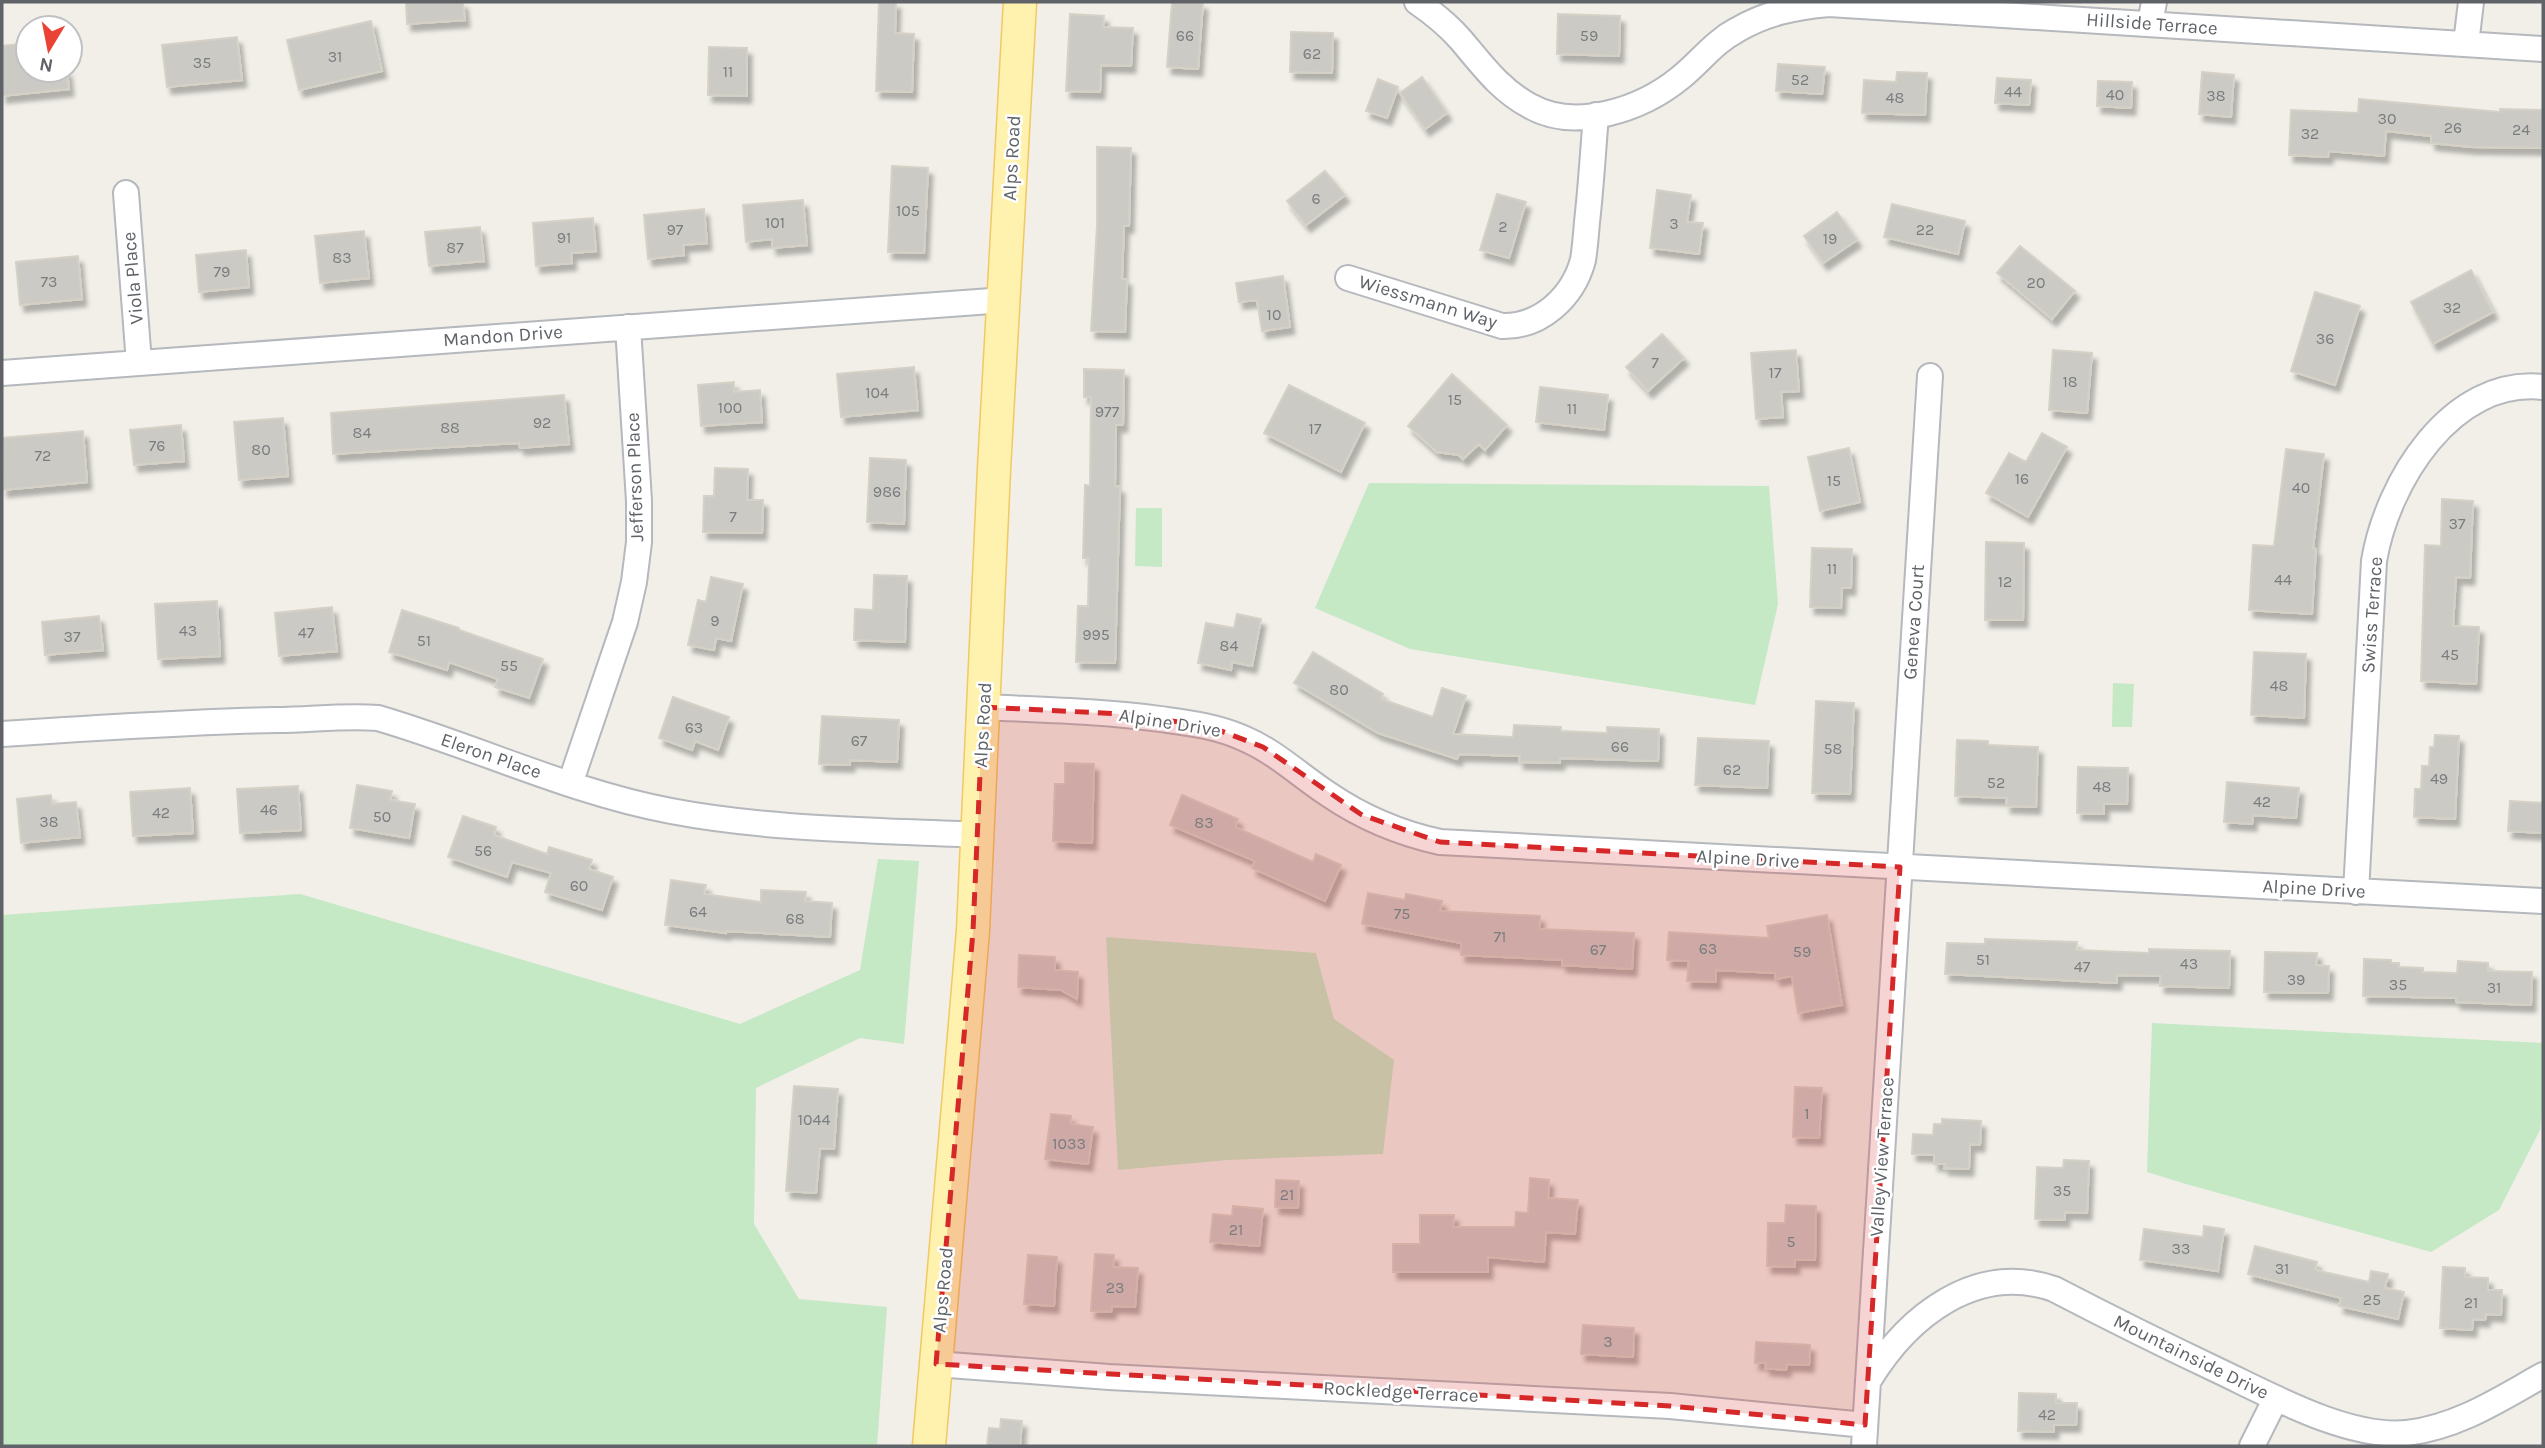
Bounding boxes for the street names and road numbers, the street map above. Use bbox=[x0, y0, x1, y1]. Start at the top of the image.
street label: Hillside Terrace bbox=[2086, 8, 2218, 40]
street label: Alps Road bbox=[999, 115, 1025, 201]
street label: Viola Place bbox=[118, 231, 148, 325]
street label: Wiessmann Way bbox=[1356, 270, 1500, 334]
street label: Mandon Drive bbox=[442, 321, 564, 351]
street label: Jefferson Place bbox=[622, 412, 648, 542]
street label: Swiss Terrace bbox=[2357, 556, 2387, 674]
street label: Geneva Court bbox=[1899, 564, 1929, 680]
street label: Alps Road bbox=[970, 682, 996, 768]
street label: Alpine Drive bbox=[1117, 704, 1223, 742]
street label: Eleron Place bbox=[438, 729, 544, 783]
street label: Alpine Drive bbox=[1696, 845, 1800, 873]
street label: Alpine Drive bbox=[2262, 875, 2366, 903]
street label: Valley View Terrace bbox=[1865, 1076, 1899, 1238]
street label: Alps Road bbox=[928, 1246, 958, 1334]
street label: Mountainside Drive bbox=[2110, 1310, 2272, 1404]
street label: Rockledge Terrace bbox=[1323, 1377, 1479, 1407]

